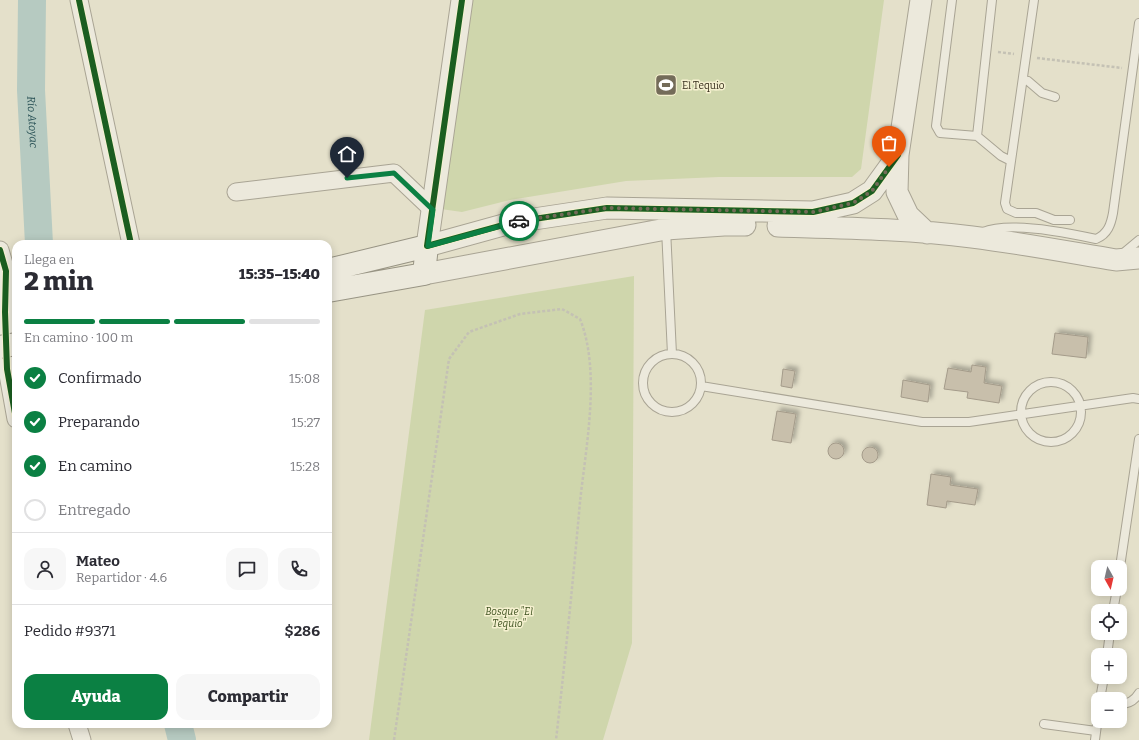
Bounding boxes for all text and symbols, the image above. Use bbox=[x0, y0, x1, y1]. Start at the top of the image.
sports icon: El Tequio bbox=[653, 72, 679, 98]
place label: El Tequio bbox=[682, 80, 725, 92]
water label: Río Atoyac bbox=[24, 96, 40, 149]
pin bbox=[872, 126, 906, 167]
icon: bag bbox=[878, 132, 900, 154]
pin bbox=[330, 137, 364, 178]
icon: home bbox=[336, 143, 358, 165]
courier bbox=[499, 201, 539, 241]
icon: car bbox=[508, 210, 530, 232]
text: Llega en bbox=[24, 252, 74, 267]
text: 15:35–15:40 bbox=[239, 265, 320, 283]
text: 2 min bbox=[24, 266, 94, 297]
text: En camino · 100 m bbox=[24, 330, 133, 345]
icon: check bbox=[24, 367, 46, 389]
text: Confirmado bbox=[58, 369, 142, 387]
text: 15:08 bbox=[289, 371, 320, 386]
icon: check bbox=[24, 411, 46, 433]
text: Preparando bbox=[58, 413, 140, 431]
text: 15:27 bbox=[292, 415, 320, 430]
icon: check bbox=[24, 455, 46, 477]
text: En camino bbox=[58, 457, 132, 475]
text: 15:28 bbox=[290, 459, 320, 474]
text: Entregado bbox=[58, 501, 131, 519]
button: person bbox=[24, 548, 66, 590]
button: chat bbox=[226, 548, 268, 590]
button: phone bbox=[278, 548, 320, 590]
text: Mateo bbox=[76, 552, 120, 570]
north arrow bbox=[1091, 560, 1127, 596]
map controls bbox=[1091, 560, 1127, 728]
text: Repartidor · 4.6 bbox=[76, 570, 167, 585]
button: locate bbox=[1091, 604, 1127, 640]
park label: Bosque "El Tequio" bbox=[485, 606, 533, 630]
text: Pedido #9371 bbox=[24, 622, 116, 640]
text: $286 bbox=[285, 622, 320, 640]
button: + bbox=[1091, 648, 1127, 684]
button: Ayuda bbox=[24, 674, 168, 720]
button: Compartir bbox=[176, 674, 320, 720]
button: − bbox=[1091, 692, 1127, 728]

